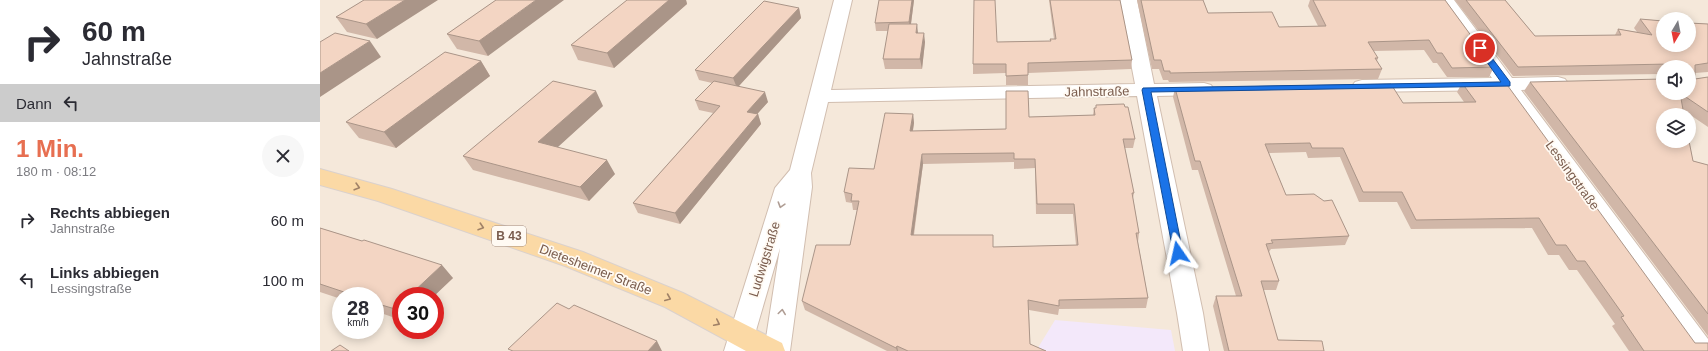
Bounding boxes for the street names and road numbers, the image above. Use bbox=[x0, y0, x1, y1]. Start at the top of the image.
street label: Jahnstraße bbox=[1064, 83, 1130, 100]
street label: Lessingstraße bbox=[1543, 138, 1603, 213]
street label: Ludwigstraße bbox=[746, 220, 783, 299]
road number: B 43 bbox=[492, 226, 526, 246]
street label: Dietesheimer Straße bbox=[537, 241, 654, 298]

